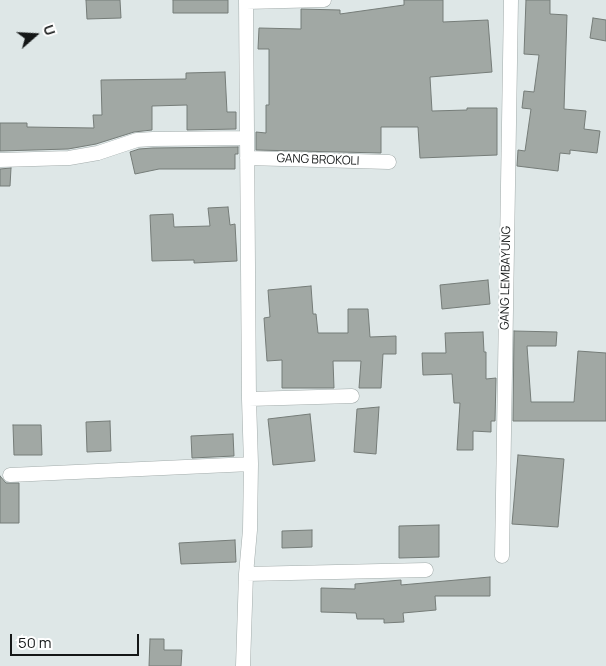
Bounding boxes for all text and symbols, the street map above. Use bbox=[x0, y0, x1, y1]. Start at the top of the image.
north arrow bbox=[10, 10, 60, 60]
text: U bbox=[39, 22, 60, 38]
street label: GANG BROKOLI bbox=[276, 151, 360, 169]
street label: GANG LEMBAYUNG bbox=[498, 226, 514, 330]
scale bar bbox=[12, 624, 141, 656]
text: 50 m bbox=[18, 632, 52, 653]

